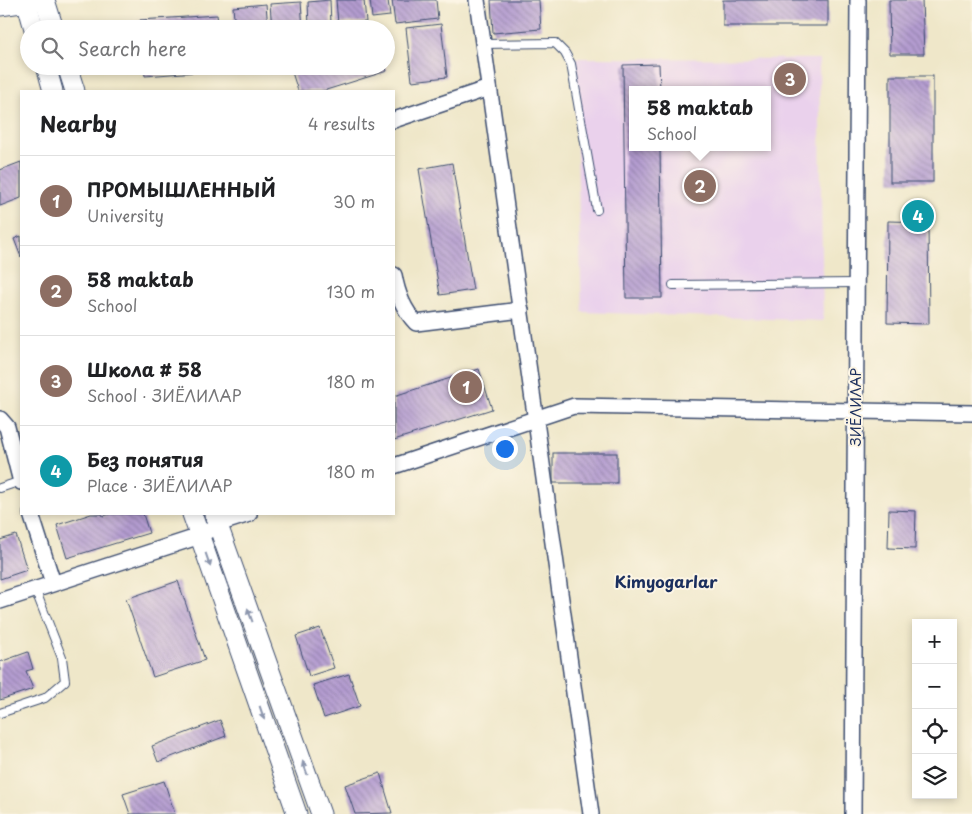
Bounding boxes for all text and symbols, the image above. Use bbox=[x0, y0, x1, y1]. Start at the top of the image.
search box bbox=[20, 20, 395, 75]
icon: search bbox=[38, 34, 66, 62]
text: Search here bbox=[78, 34, 187, 62]
pin: 3 bbox=[774, 60, 806, 98]
popup bbox=[629, 86, 771, 151]
text: 58 maktab bbox=[647, 93, 753, 121]
text: Nearby bbox=[40, 107, 117, 139]
text: 4 results bbox=[308, 111, 375, 135]
text: School bbox=[647, 121, 697, 145]
pin: 2 bbox=[684, 167, 716, 205]
text: ПРОМЫШЛЕННЫЙ bbox=[87, 175, 276, 203]
text: 1 bbox=[52, 189, 60, 213]
text: 30 m bbox=[333, 189, 375, 213]
pin: 4 bbox=[902, 197, 934, 235]
text: University bbox=[87, 203, 164, 227]
text: 58 maktab bbox=[87, 265, 194, 293]
text: 2 bbox=[50, 279, 62, 303]
text: 130 m bbox=[327, 279, 375, 303]
text: School bbox=[87, 293, 137, 317]
text: Школа # 58 bbox=[87, 355, 202, 383]
street label: ЗИЁЛИЛАР bbox=[845, 367, 866, 446]
pin: 1 bbox=[450, 368, 482, 406]
text: 3 bbox=[51, 369, 61, 393]
text: 180 m bbox=[327, 369, 375, 393]
text: School · ЗИЁЛИЛАР bbox=[87, 383, 242, 407]
your location bbox=[492, 436, 518, 462]
text: Без понятия bbox=[87, 445, 204, 473]
text: 4 bbox=[51, 459, 61, 483]
text: 180 m bbox=[327, 459, 375, 483]
text: Place · ЗИЁЛИЛАР bbox=[87, 473, 232, 497]
one-way arrow bbox=[204, 553, 212, 568]
district label: Kimyogarlar bbox=[614, 569, 718, 593]
one-way arrow bbox=[246, 607, 254, 622]
map controls bbox=[912, 619, 957, 799]
button: + bbox=[912, 619, 957, 664]
button: − bbox=[912, 664, 957, 709]
one-way arrow bbox=[258, 706, 266, 721]
button: locate bbox=[912, 709, 957, 754]
button: layers bbox=[912, 754, 957, 799]
one-way arrow bbox=[301, 760, 309, 775]

